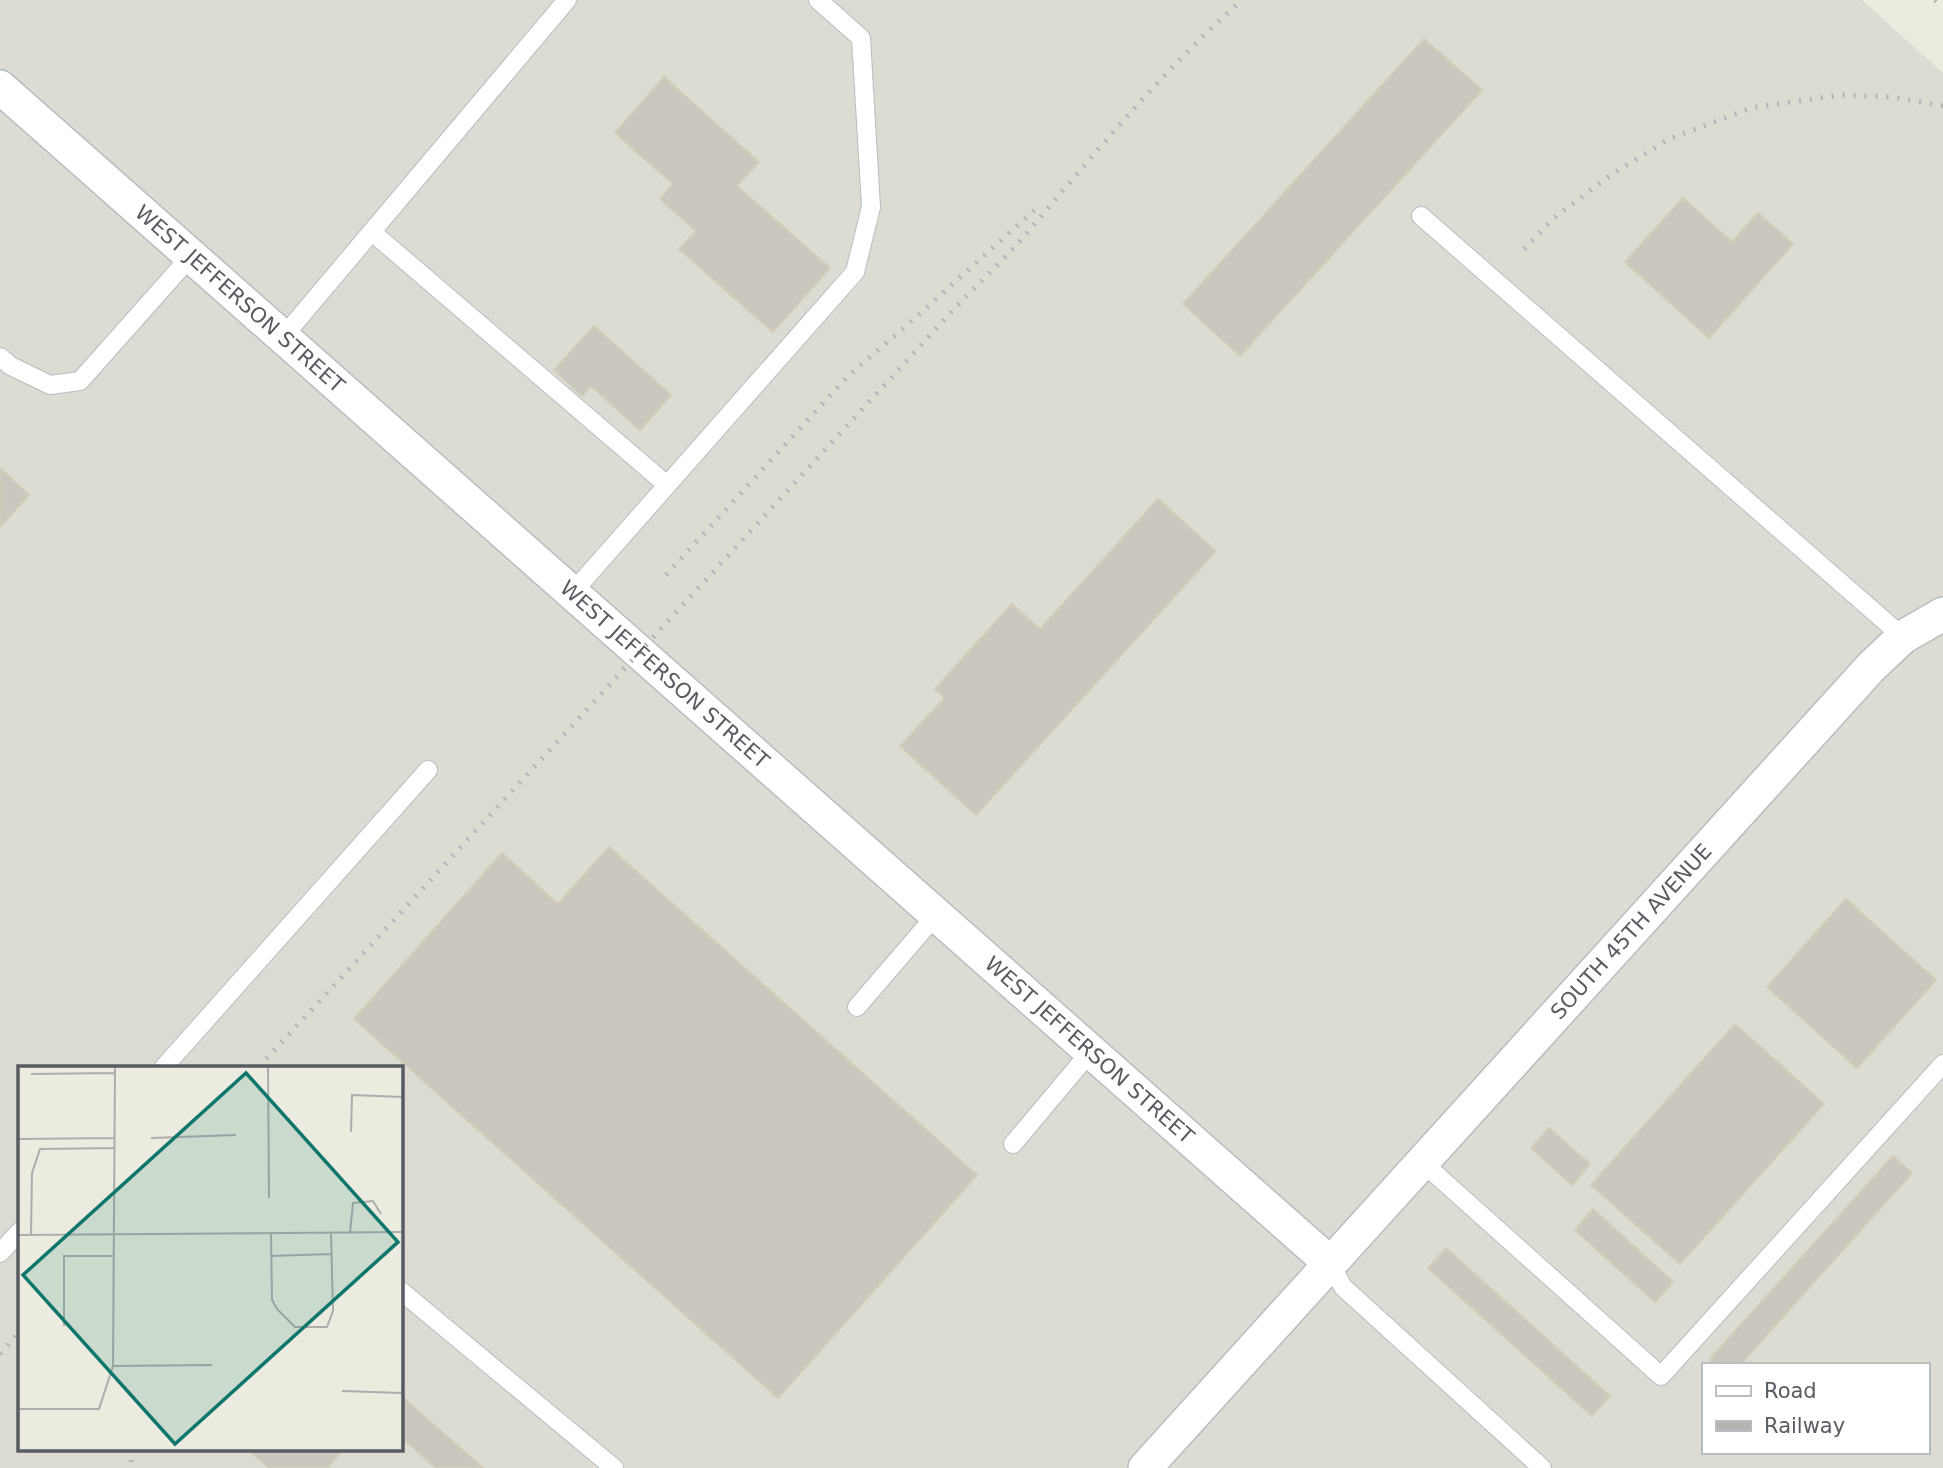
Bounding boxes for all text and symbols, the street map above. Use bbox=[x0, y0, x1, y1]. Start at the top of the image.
street label: WEST JEFFERSON STREET bbox=[130, 200, 349, 398]
street label: WEST JEFFERSON STREET bbox=[555, 576, 774, 773]
street label: SOUTH 45TH AVENUE bbox=[1546, 839, 1717, 1024]
street label: WEST JEFFERSON STREET bbox=[980, 951, 1199, 1149]
inset map bbox=[18, 1066, 402, 1450]
legend bbox=[1702, 1363, 1929, 1454]
text: Road bbox=[1764, 1379, 1817, 1403]
text: Railway bbox=[1764, 1414, 1845, 1438]

